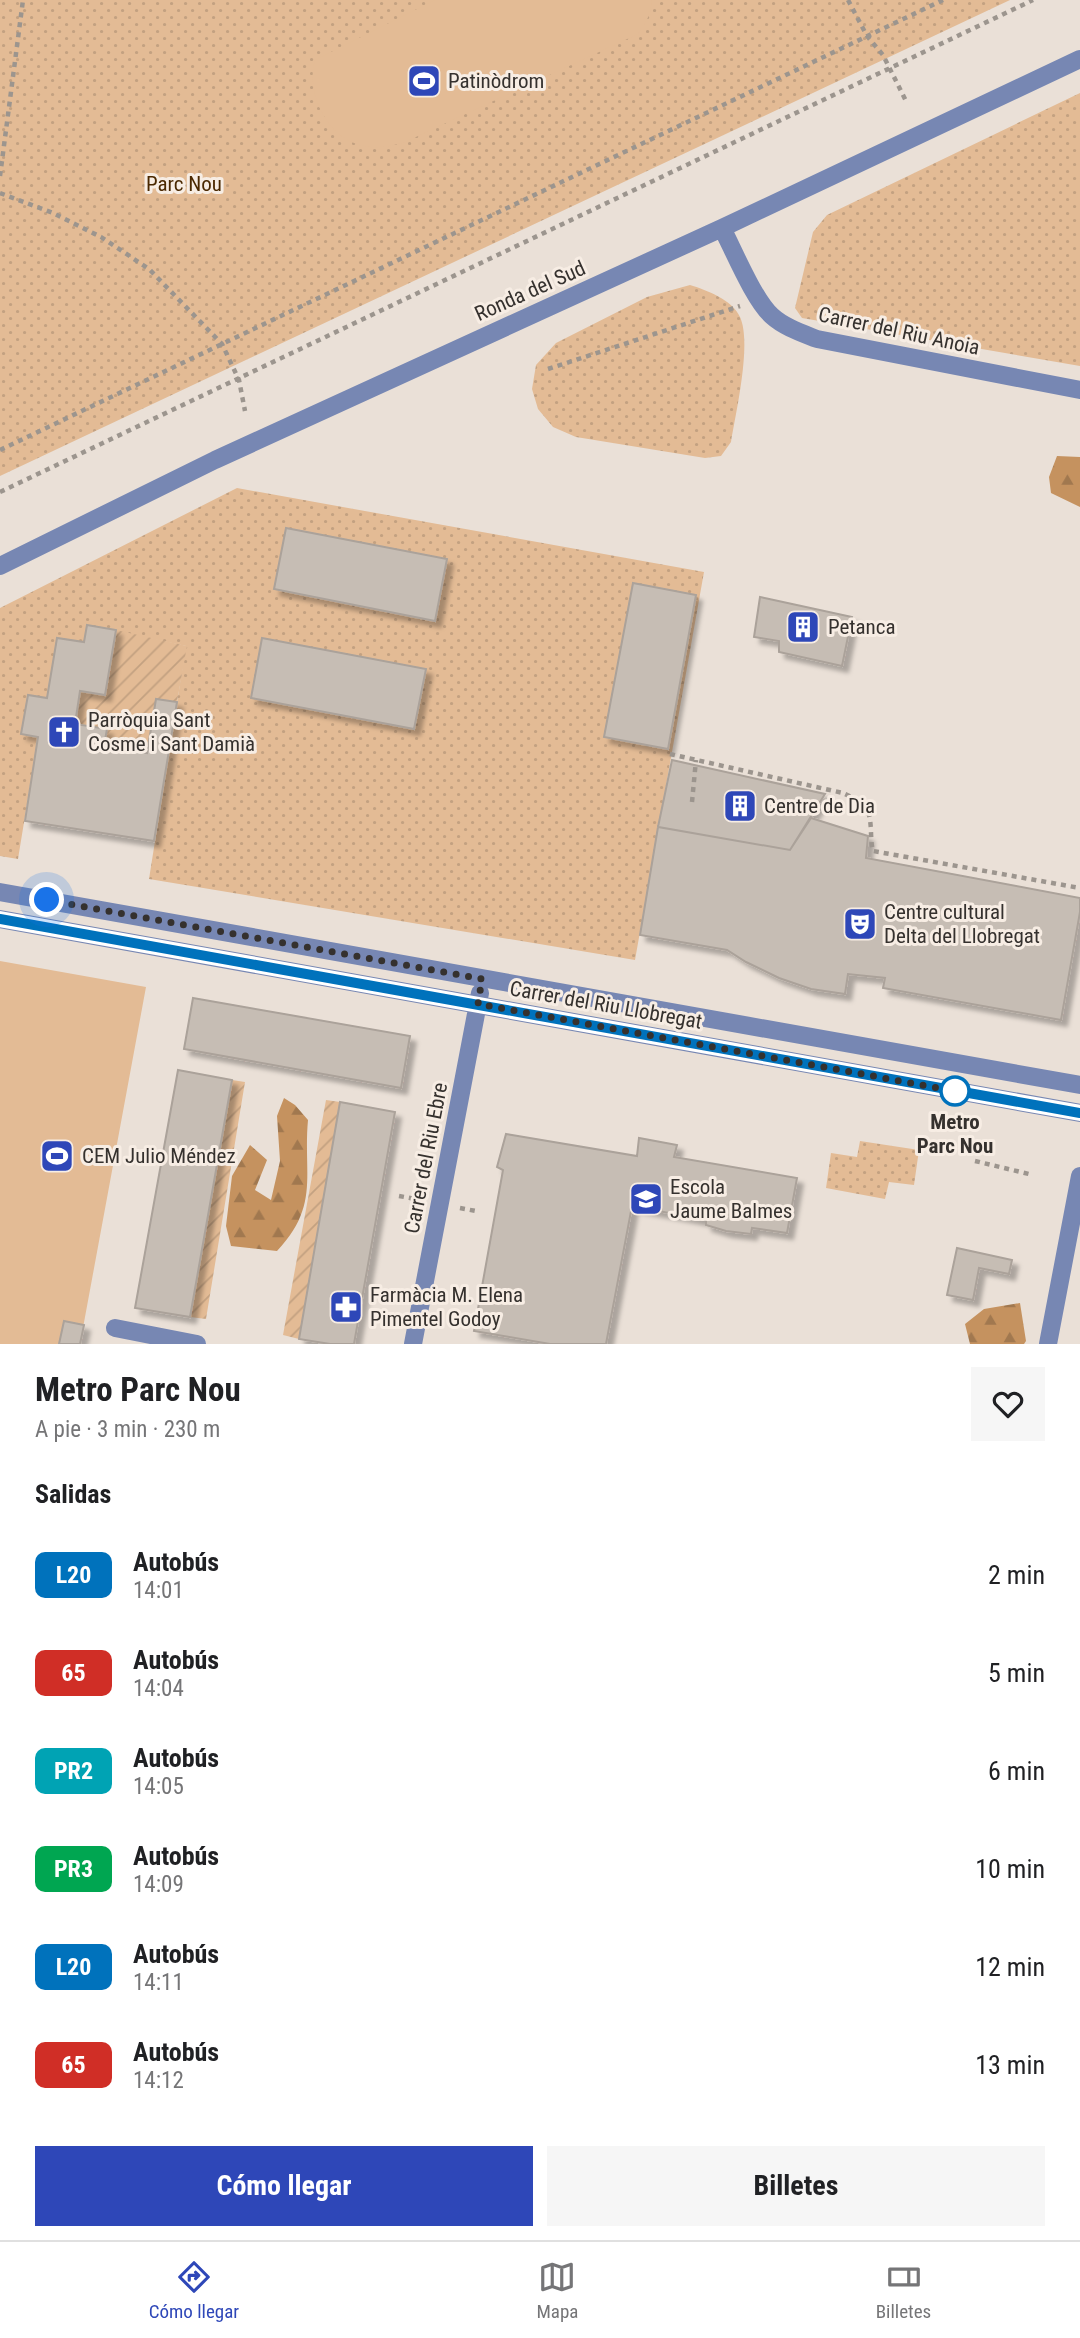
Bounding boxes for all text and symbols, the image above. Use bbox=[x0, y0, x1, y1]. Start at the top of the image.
sports icon: Patinòdrom bbox=[405, 62, 443, 100]
place label: Patinòdrom bbox=[448, 69, 544, 93]
park label: Parc Nou bbox=[146, 172, 222, 196]
street label: Ronda del Sud bbox=[471, 256, 589, 326]
street label: Carrer del Riu Anoia bbox=[816, 302, 982, 360]
building icon: Petanca bbox=[784, 608, 822, 646]
place label: Petanca bbox=[828, 615, 896, 639]
place label: Parròquia Sant Cosme i Sant Damià bbox=[88, 708, 255, 756]
church icon: Parròquia Sant Cosme i Sant Damià bbox=[45, 713, 83, 751]
building icon: Centre de Dia bbox=[721, 787, 759, 825]
place label: Centre de Dia bbox=[764, 794, 875, 818]
your location bbox=[29, 882, 64, 917]
place label: Centre cultural Delta del Llobregat bbox=[884, 900, 1040, 948]
theatre icon: Centre cultural Delta del Llobregat bbox=[841, 905, 879, 943]
street label: Carrer del Riu Llobregat bbox=[508, 976, 704, 1034]
marker: Metro Parc Nou bbox=[940, 1076, 970, 1106]
street label: Carrer del Riu Ebre bbox=[400, 1080, 452, 1236]
place label: Metro Parc Nou bbox=[917, 1110, 993, 1158]
sports icon: CEM Julio Méndez bbox=[38, 1137, 76, 1175]
place label: CEM Julio Méndez bbox=[82, 1144, 236, 1168]
place label: Escola Jaume Balmes bbox=[670, 1175, 792, 1223]
school or university icon: Escola Jaume Balmes bbox=[627, 1180, 665, 1218]
place label: Farmàcia M. Elena Pimentel Godoy bbox=[370, 1283, 523, 1331]
pharmacy icon: Farmàcia M. Elena Pimentel Godoy bbox=[327, 1288, 365, 1326]
button: heart bbox=[971, 1367, 1045, 1441]
text: Metro Parc Nou bbox=[35, 1370, 241, 1409]
text: A pie · 3 min · 230 m bbox=[35, 1416, 220, 1443]
text: Salidas bbox=[35, 1479, 111, 1509]
text: Autobús bbox=[133, 1547, 219, 1577]
text: 2 min bbox=[988, 1560, 1045, 1590]
text: L20 bbox=[56, 1561, 91, 1589]
text: 14:01 bbox=[133, 1577, 184, 1604]
text: Autobús bbox=[133, 1645, 219, 1675]
text: 5 min bbox=[988, 1658, 1045, 1688]
text: 65 bbox=[61, 1659, 86, 1687]
text: 14:04 bbox=[133, 1675, 184, 1702]
text: Autobús bbox=[133, 1743, 219, 1773]
text: 6 min bbox=[988, 1756, 1045, 1786]
text: PR2 bbox=[54, 1757, 93, 1785]
text: 14:05 bbox=[133, 1773, 184, 1800]
text: Autobús bbox=[133, 1841, 219, 1871]
text: 10 min bbox=[975, 1854, 1045, 1884]
text: PR3 bbox=[54, 1855, 93, 1883]
text: 14:09 bbox=[133, 1871, 184, 1898]
text: Autobús bbox=[133, 1939, 219, 1969]
text: 12 min bbox=[975, 1952, 1045, 1982]
text: L20 bbox=[56, 1953, 91, 1981]
text: 14:11 bbox=[133, 1969, 184, 1996]
text: Autobús bbox=[133, 2037, 219, 2067]
text: 13 min bbox=[975, 2050, 1045, 2080]
text: 65 bbox=[61, 2051, 86, 2079]
text: 14:12 bbox=[133, 2067, 184, 2094]
button: Cómo llegar bbox=[35, 2146, 533, 2226]
button: Billetes bbox=[547, 2146, 1045, 2226]
tab: Cómo llegar bbox=[149, 2258, 239, 2323]
tab: Mapa bbox=[536, 2258, 578, 2323]
tab: Billetes bbox=[876, 2258, 931, 2323]

